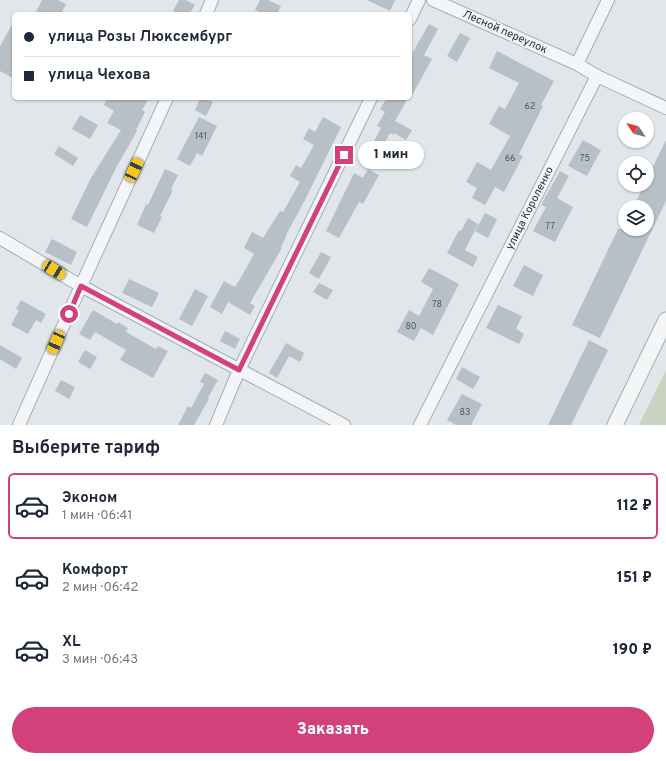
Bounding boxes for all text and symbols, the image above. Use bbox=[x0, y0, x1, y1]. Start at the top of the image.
street label: Лесной переулок bbox=[460, 7, 550, 57]
text: улица Розы Люксембург bbox=[48, 28, 232, 47]
text: улица Чехова bbox=[48, 66, 150, 85]
house number: 62 bbox=[525, 101, 535, 112]
north arrow bbox=[618, 112, 654, 148]
map controls bbox=[618, 112, 654, 236]
house number: 141 bbox=[195, 131, 207, 142]
callout: 1 мин bbox=[358, 141, 424, 169]
route end bbox=[335, 146, 353, 164]
text: 1 мин bbox=[374, 147, 408, 163]
house number: 66 bbox=[505, 153, 515, 164]
house number: 75 bbox=[580, 153, 590, 164]
button: locate bbox=[618, 156, 654, 192]
car bbox=[123, 157, 145, 183]
street label: улица Короленко bbox=[503, 164, 557, 252]
button: layers bbox=[618, 200, 654, 236]
house number: 77 bbox=[545, 221, 555, 232]
car bbox=[41, 259, 67, 281]
house number: 78 bbox=[432, 299, 442, 310]
route start bbox=[60, 305, 78, 323]
house number: 80 bbox=[405, 321, 417, 332]
car bbox=[46, 329, 66, 355]
house number: 83 bbox=[460, 407, 470, 418]
text: Выберите тариф bbox=[12, 437, 160, 460]
icon: car bbox=[14, 488, 50, 524]
text: Эконом bbox=[62, 489, 117, 508]
text: 112 ₽ bbox=[617, 497, 652, 516]
text: 1 мин · 06:41 bbox=[62, 508, 132, 524]
icon: car bbox=[14, 560, 50, 596]
text: Комфорт bbox=[62, 561, 128, 580]
text: 151 ₽ bbox=[617, 569, 652, 588]
text: 2 мин · 06:42 bbox=[62, 580, 138, 596]
icon: car bbox=[14, 632, 50, 668]
text: XL bbox=[62, 633, 80, 652]
text: 190 ₽ bbox=[613, 641, 652, 660]
text: 3 мин · 06:43 bbox=[62, 652, 138, 668]
button: Заказать bbox=[12, 707, 654, 753]

